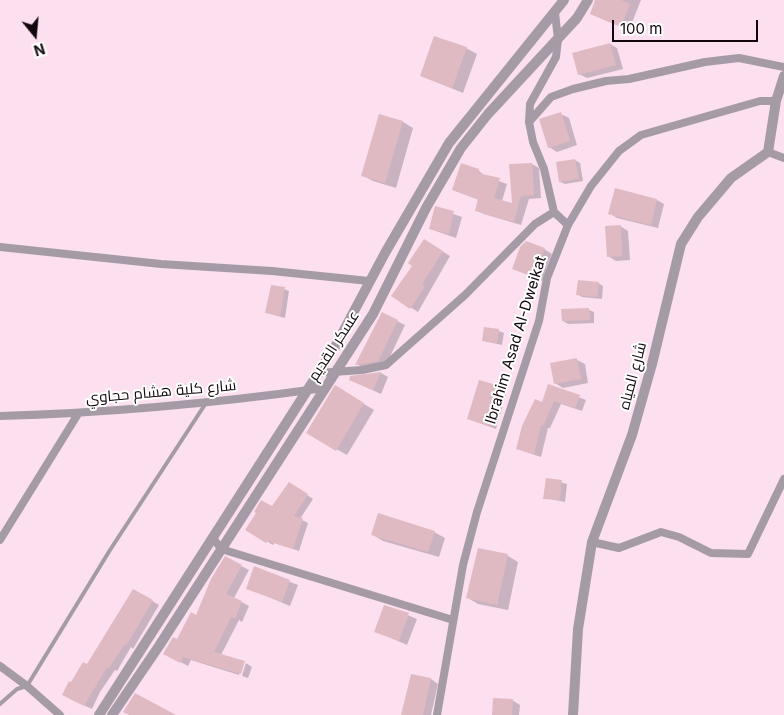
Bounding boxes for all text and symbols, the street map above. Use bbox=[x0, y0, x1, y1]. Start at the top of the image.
north arrow bbox=[10, 10, 60, 60]
scale bar bbox=[614, 10, 760, 42]
text: 100 m bbox=[620, 19, 662, 38]
text: N bbox=[32, 40, 47, 60]
street label: Ibrahim Asad Al-Dweikat bbox=[482, 254, 550, 426]
street label: عسكر القديم bbox=[305, 308, 363, 384]
street label: شارع المياه bbox=[615, 340, 651, 412]
street label: شارع كلية هشام حجاوي bbox=[85, 376, 237, 408]

